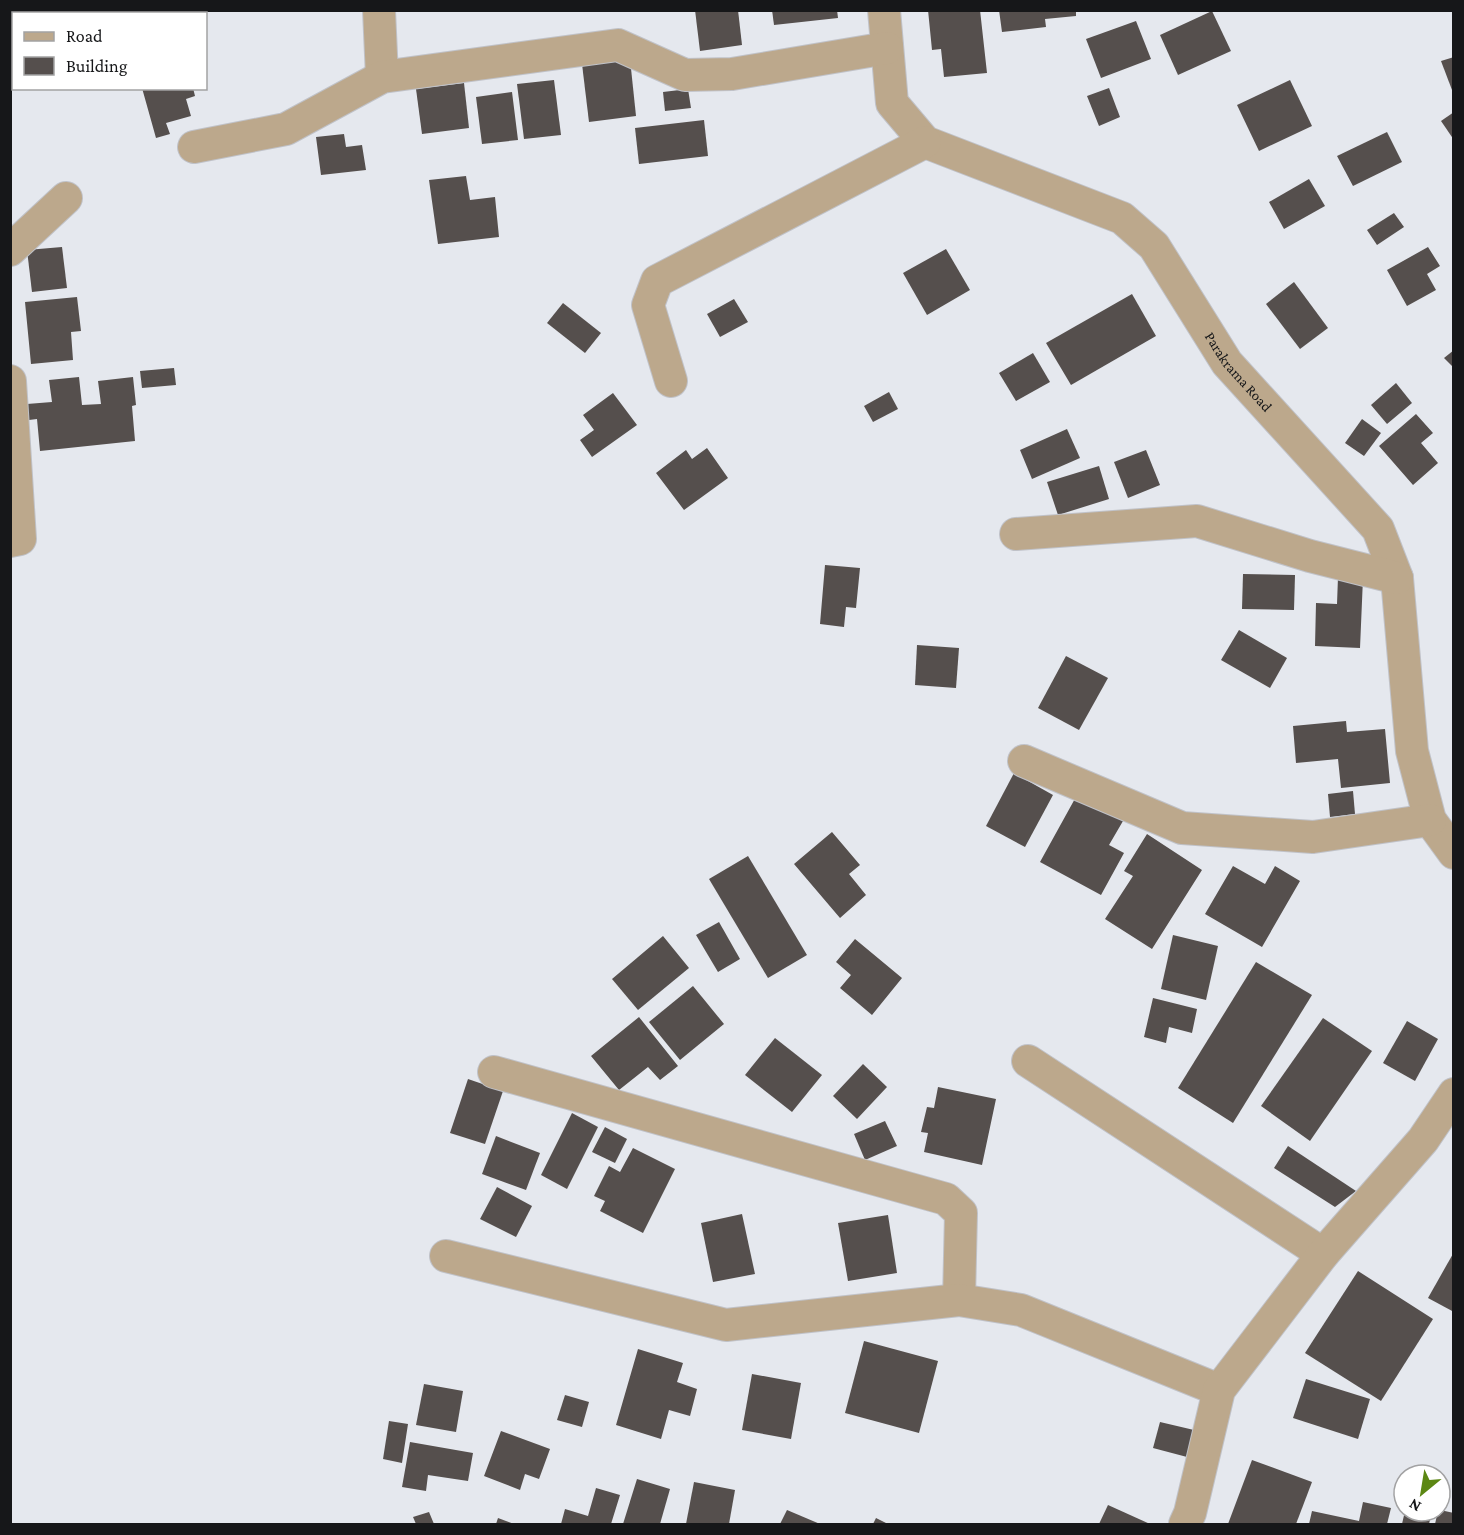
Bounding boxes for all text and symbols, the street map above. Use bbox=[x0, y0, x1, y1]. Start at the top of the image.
legend bbox=[12, 12, 207, 90]
text: Road bbox=[66, 26, 103, 46]
text: Building bbox=[66, 56, 128, 76]
street label: Parakrama Road bbox=[1202, 329, 1275, 415]
north arrow bbox=[1392, 1463, 1452, 1523]
text: N bbox=[1406, 1495, 1424, 1516]

